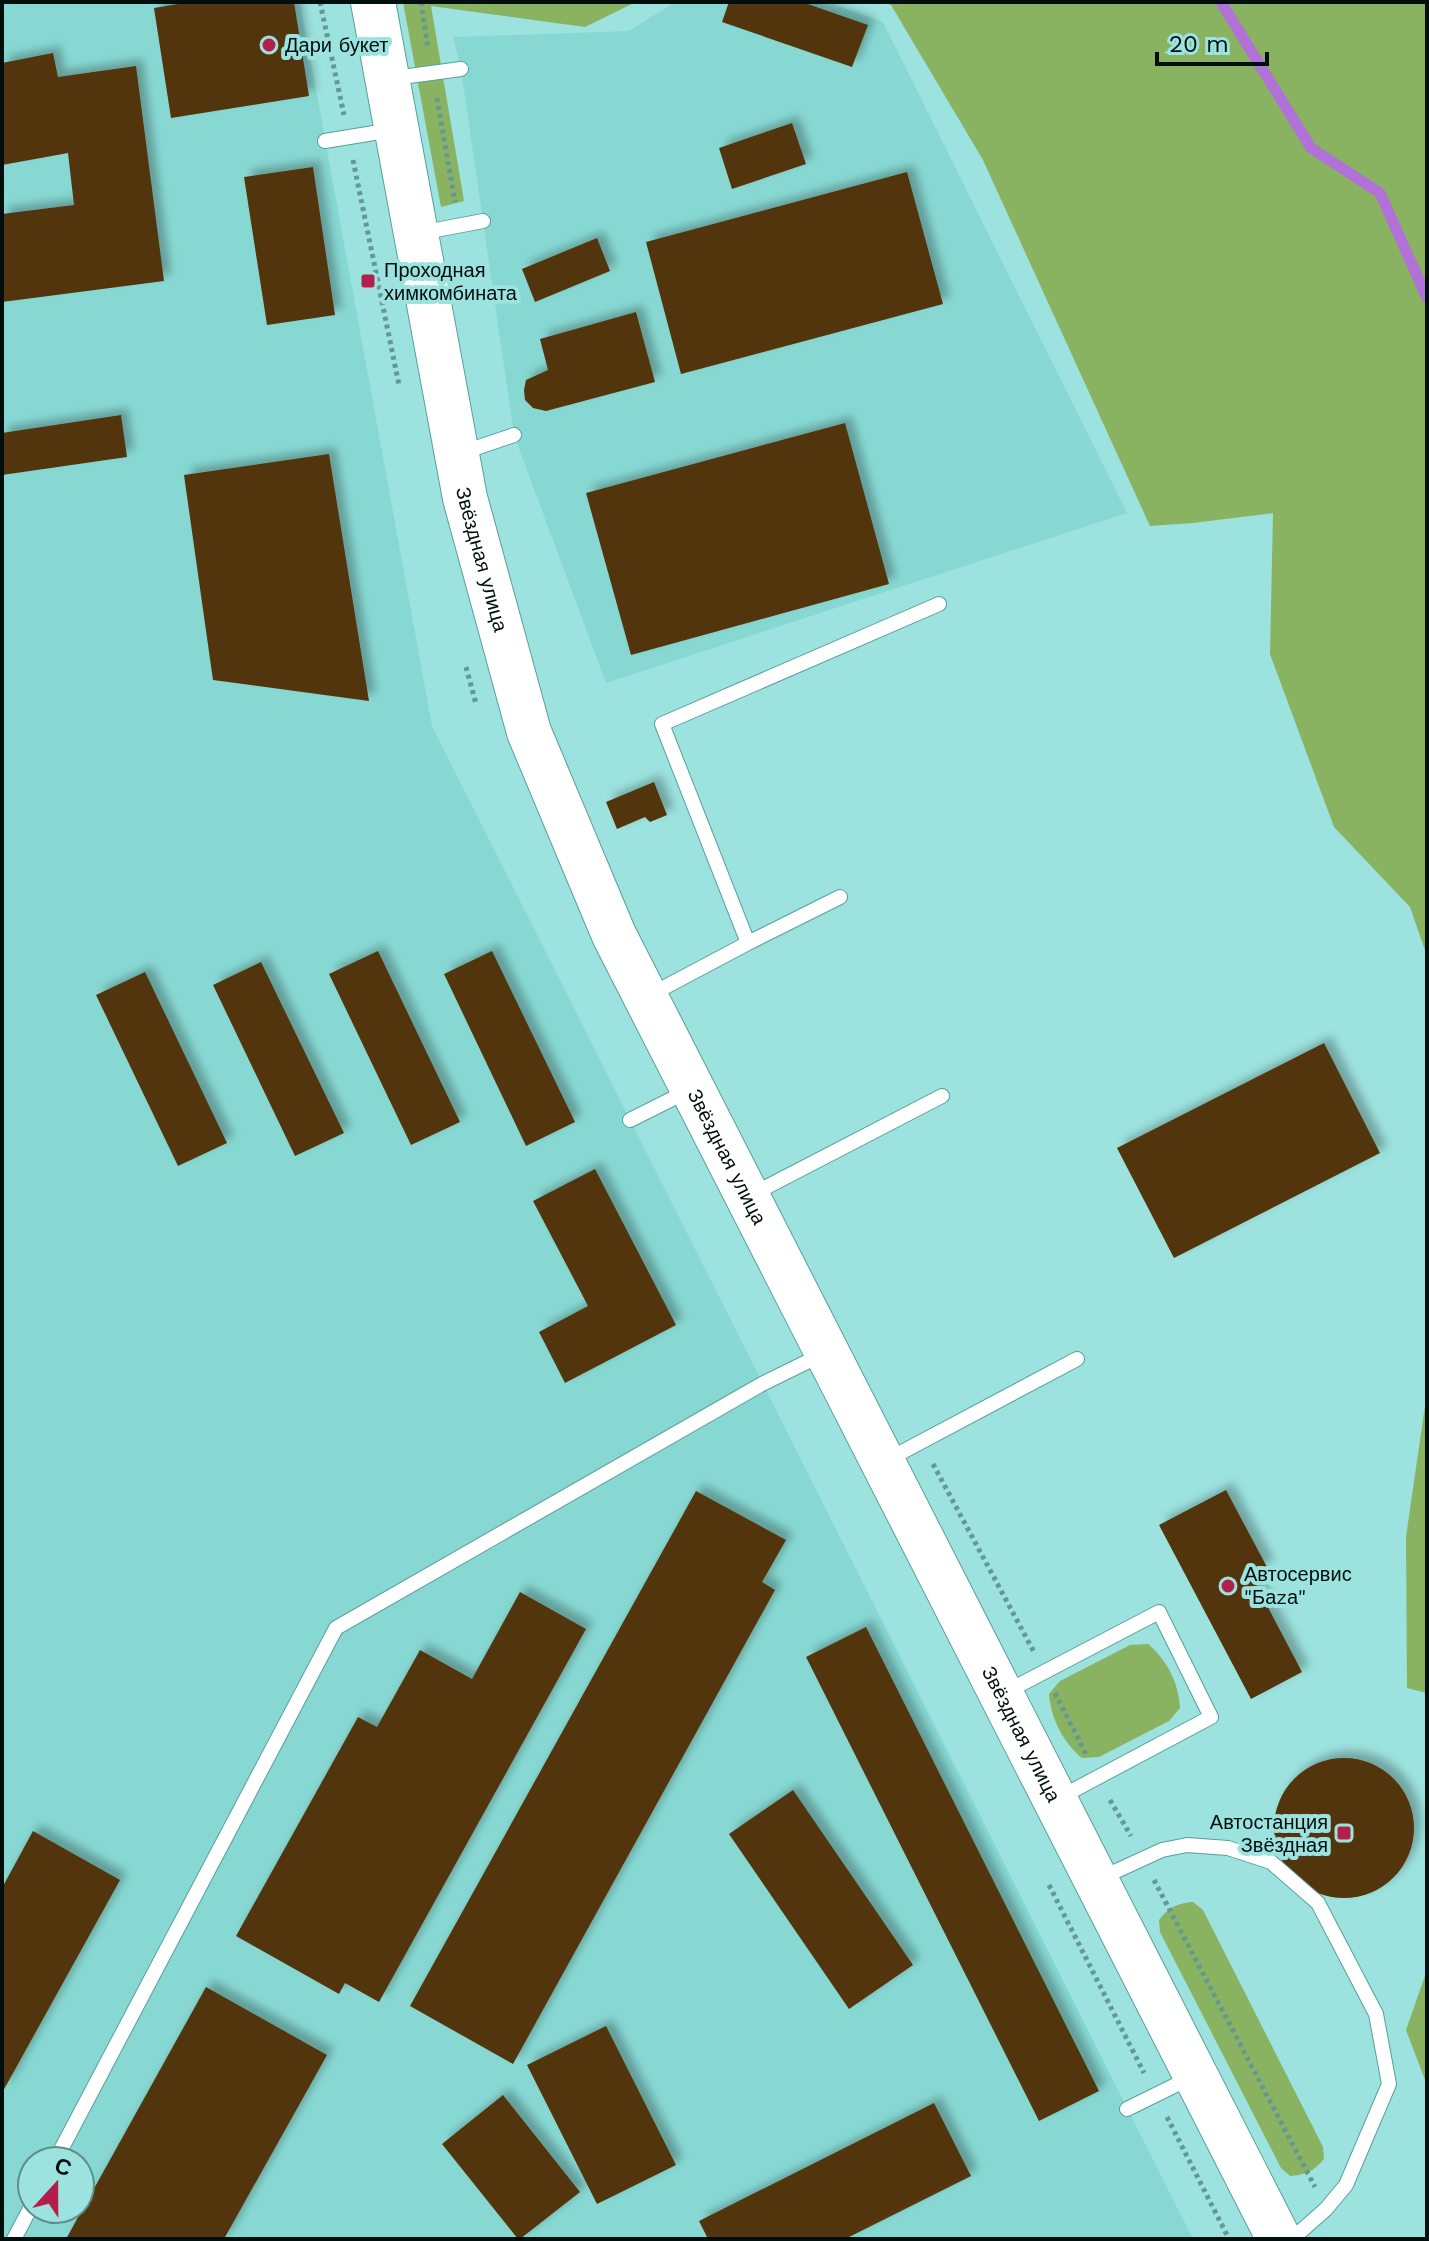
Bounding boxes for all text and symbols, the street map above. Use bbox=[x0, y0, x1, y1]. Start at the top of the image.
scale bar bbox=[1157, 16, 1267, 66]
text: 20 m bbox=[1169, 30, 1229, 58]
place label: Дари букет bbox=[285, 33, 388, 57]
marker: Дари букет bbox=[260, 36, 278, 54]
place label: Проходная химкомбината bbox=[384, 258, 518, 305]
marker: Проходная химкомбината bbox=[359, 272, 377, 290]
street label: Звёздная улица bbox=[451, 485, 513, 635]
street label: Звёздная улица bbox=[683, 1085, 772, 1229]
place label: Автосервис "Баzа" bbox=[1244, 1562, 1352, 1609]
marker: Автосервис "Баzа" bbox=[1219, 1577, 1237, 1595]
street label: Звёздная улица bbox=[977, 1662, 1066, 1807]
place label: Автостанция Звёздная bbox=[1210, 1810, 1328, 1857]
marker: Автостанция Звёздная bbox=[1335, 1824, 1353, 1842]
north arrow bbox=[16, 2145, 96, 2225]
text: С bbox=[51, 2152, 75, 2181]

